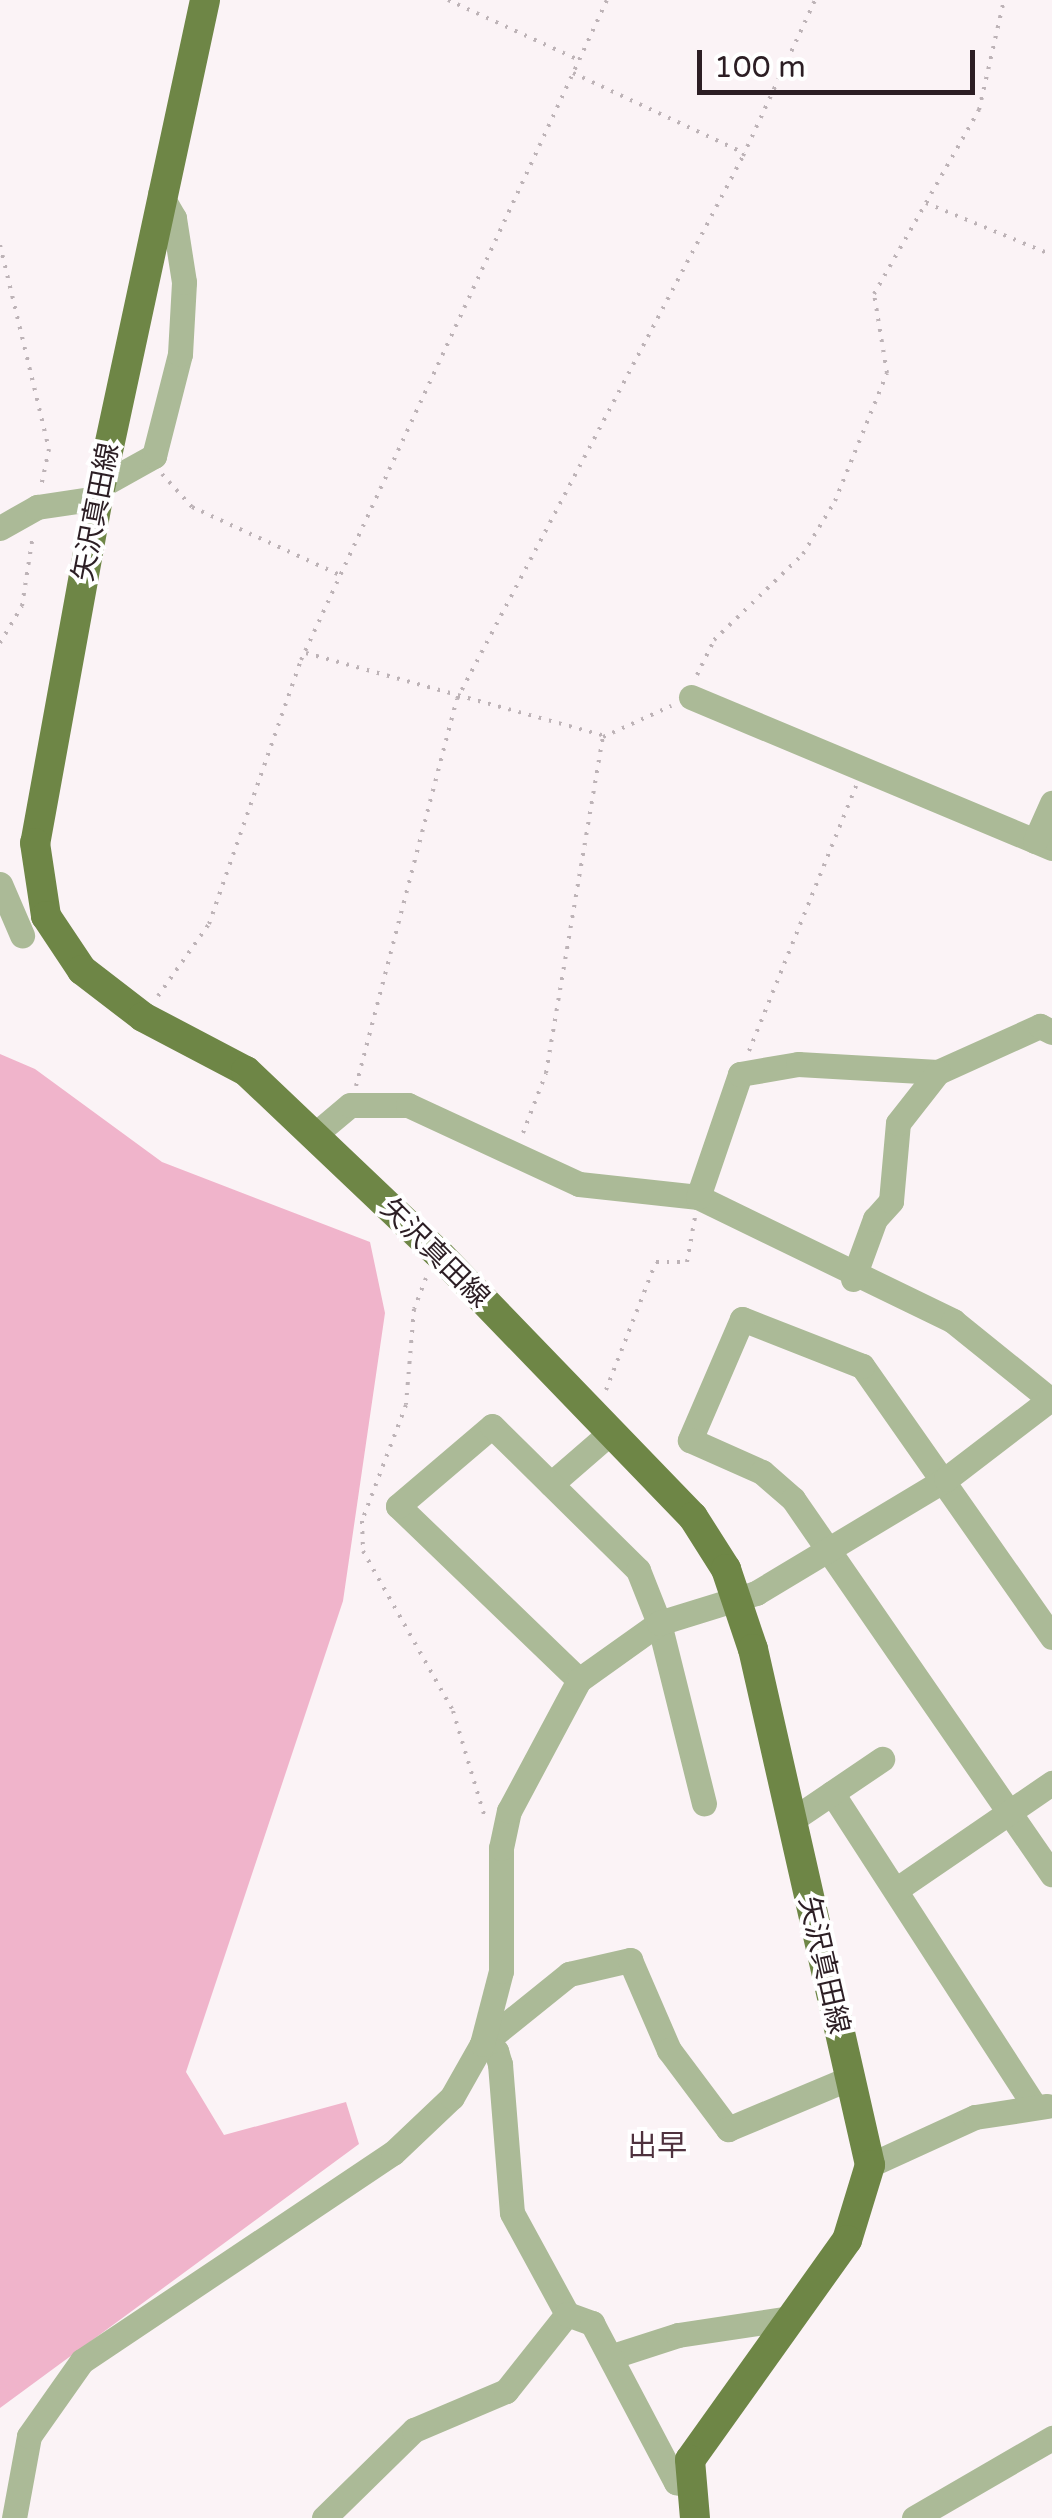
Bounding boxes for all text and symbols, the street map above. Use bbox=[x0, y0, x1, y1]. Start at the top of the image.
scale bar bbox=[702, 30, 980, 92]
text: 100 m bbox=[714, 49, 806, 86]
street label: 矢沢真田線 bbox=[66, 440, 126, 584]
street label: 矢沢真田線 bbox=[374, 1192, 496, 1314]
street label: 矢沢真田線 bbox=[792, 1893, 856, 2037]
district label: 出早 bbox=[627, 2129, 687, 2165]

